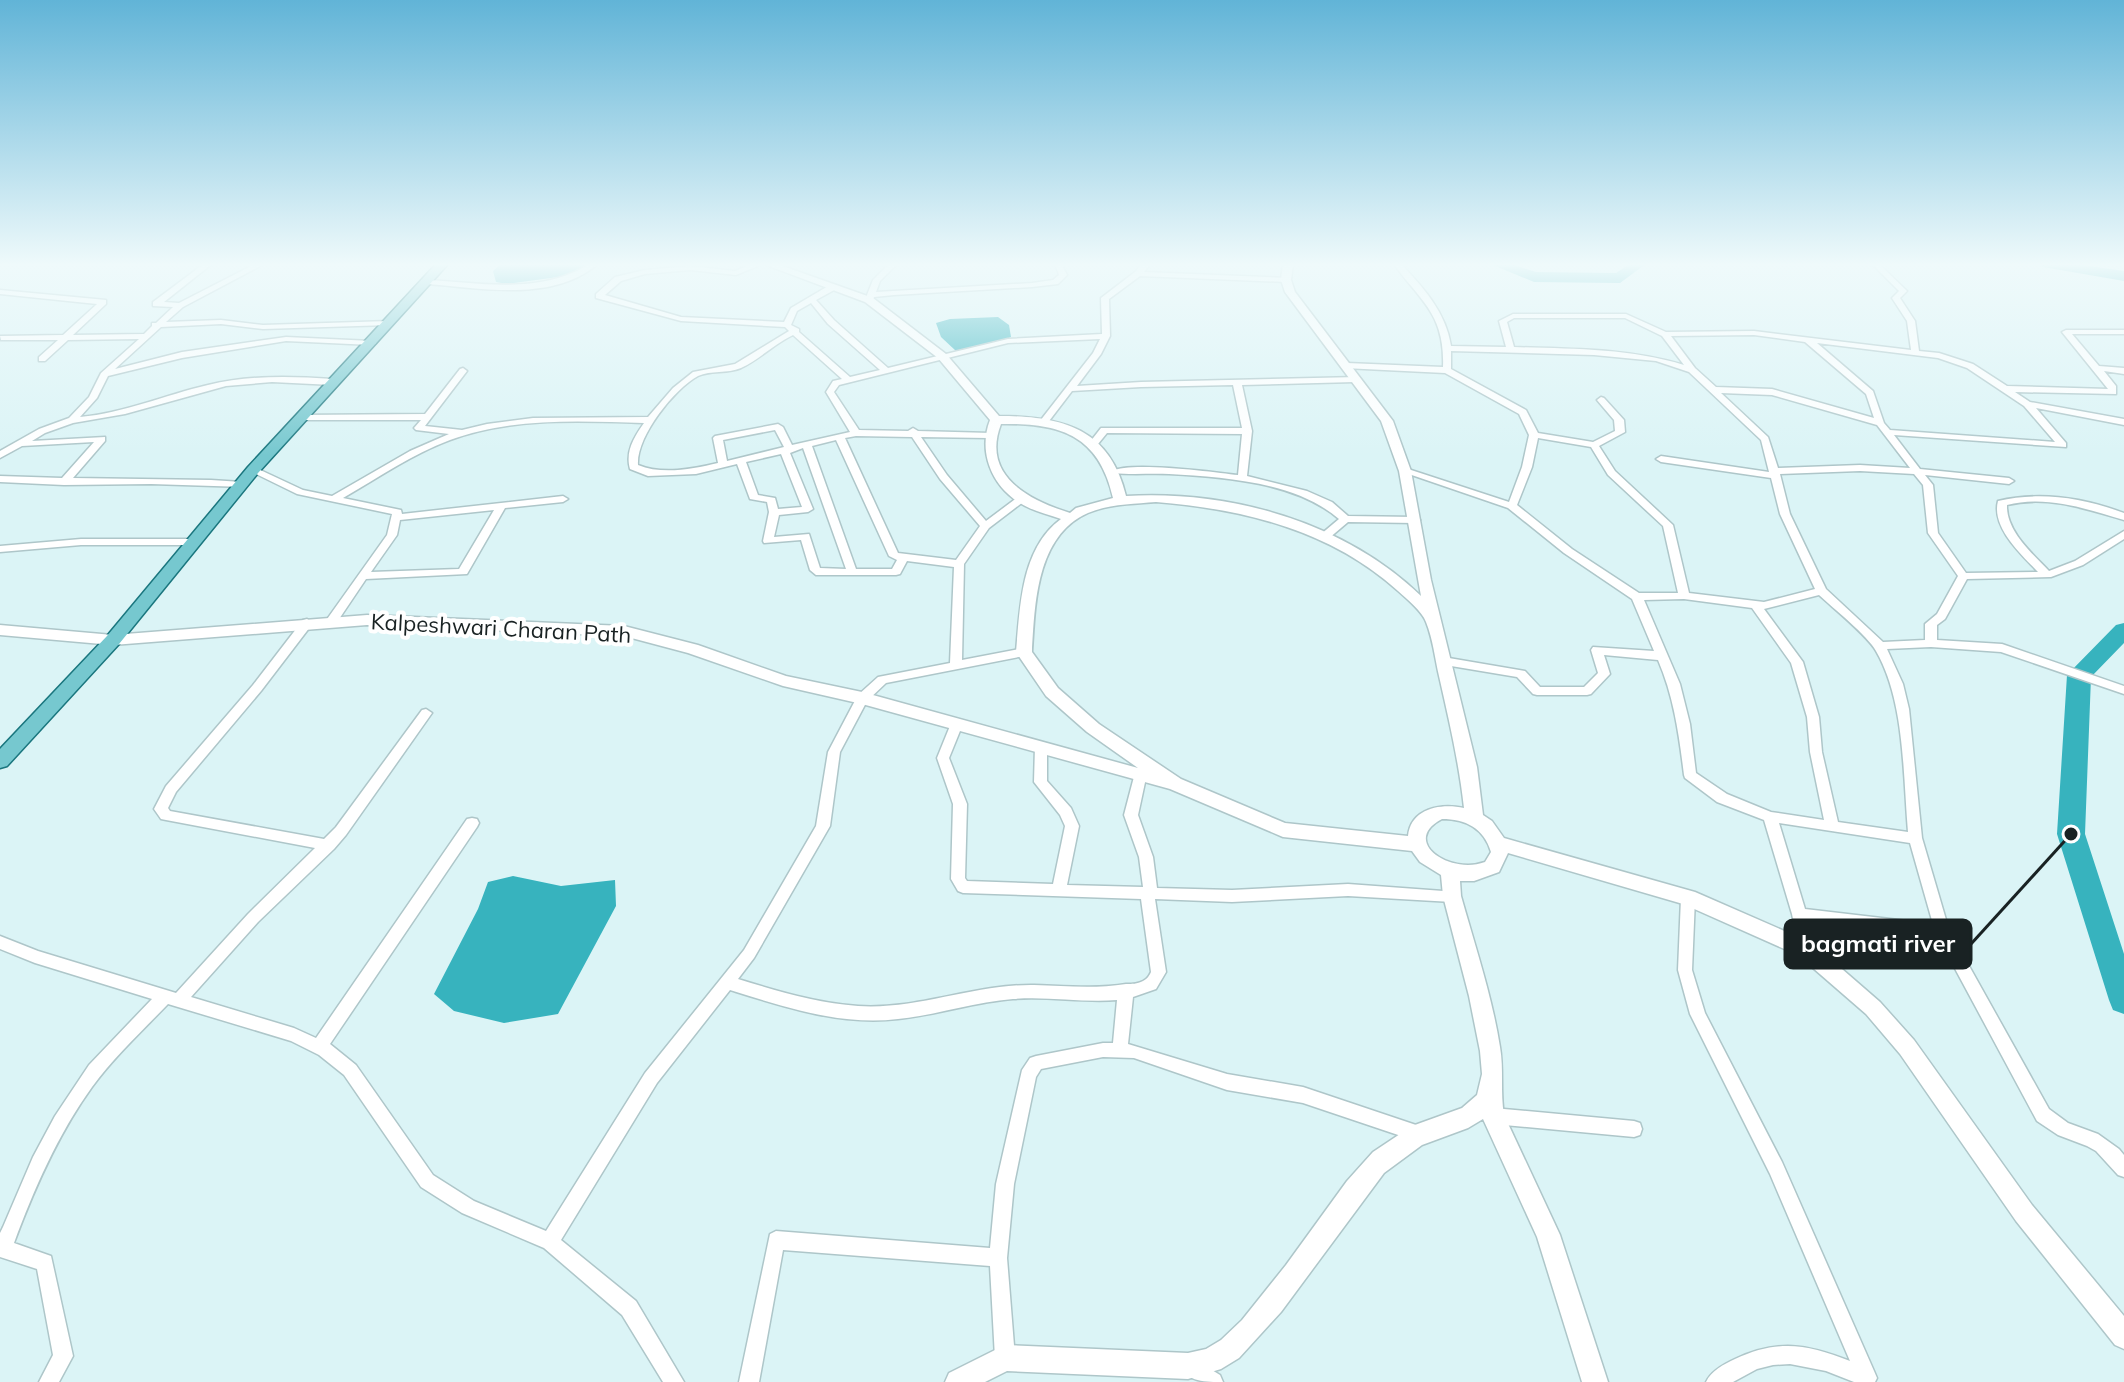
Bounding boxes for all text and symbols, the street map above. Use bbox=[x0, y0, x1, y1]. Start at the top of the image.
street label: Kalpeshwari Charan Path bbox=[370, 607, 632, 649]
callout: bagmati river bbox=[1785, 920, 1971, 968]
text: bagmati river bbox=[1801, 928, 1956, 958]

